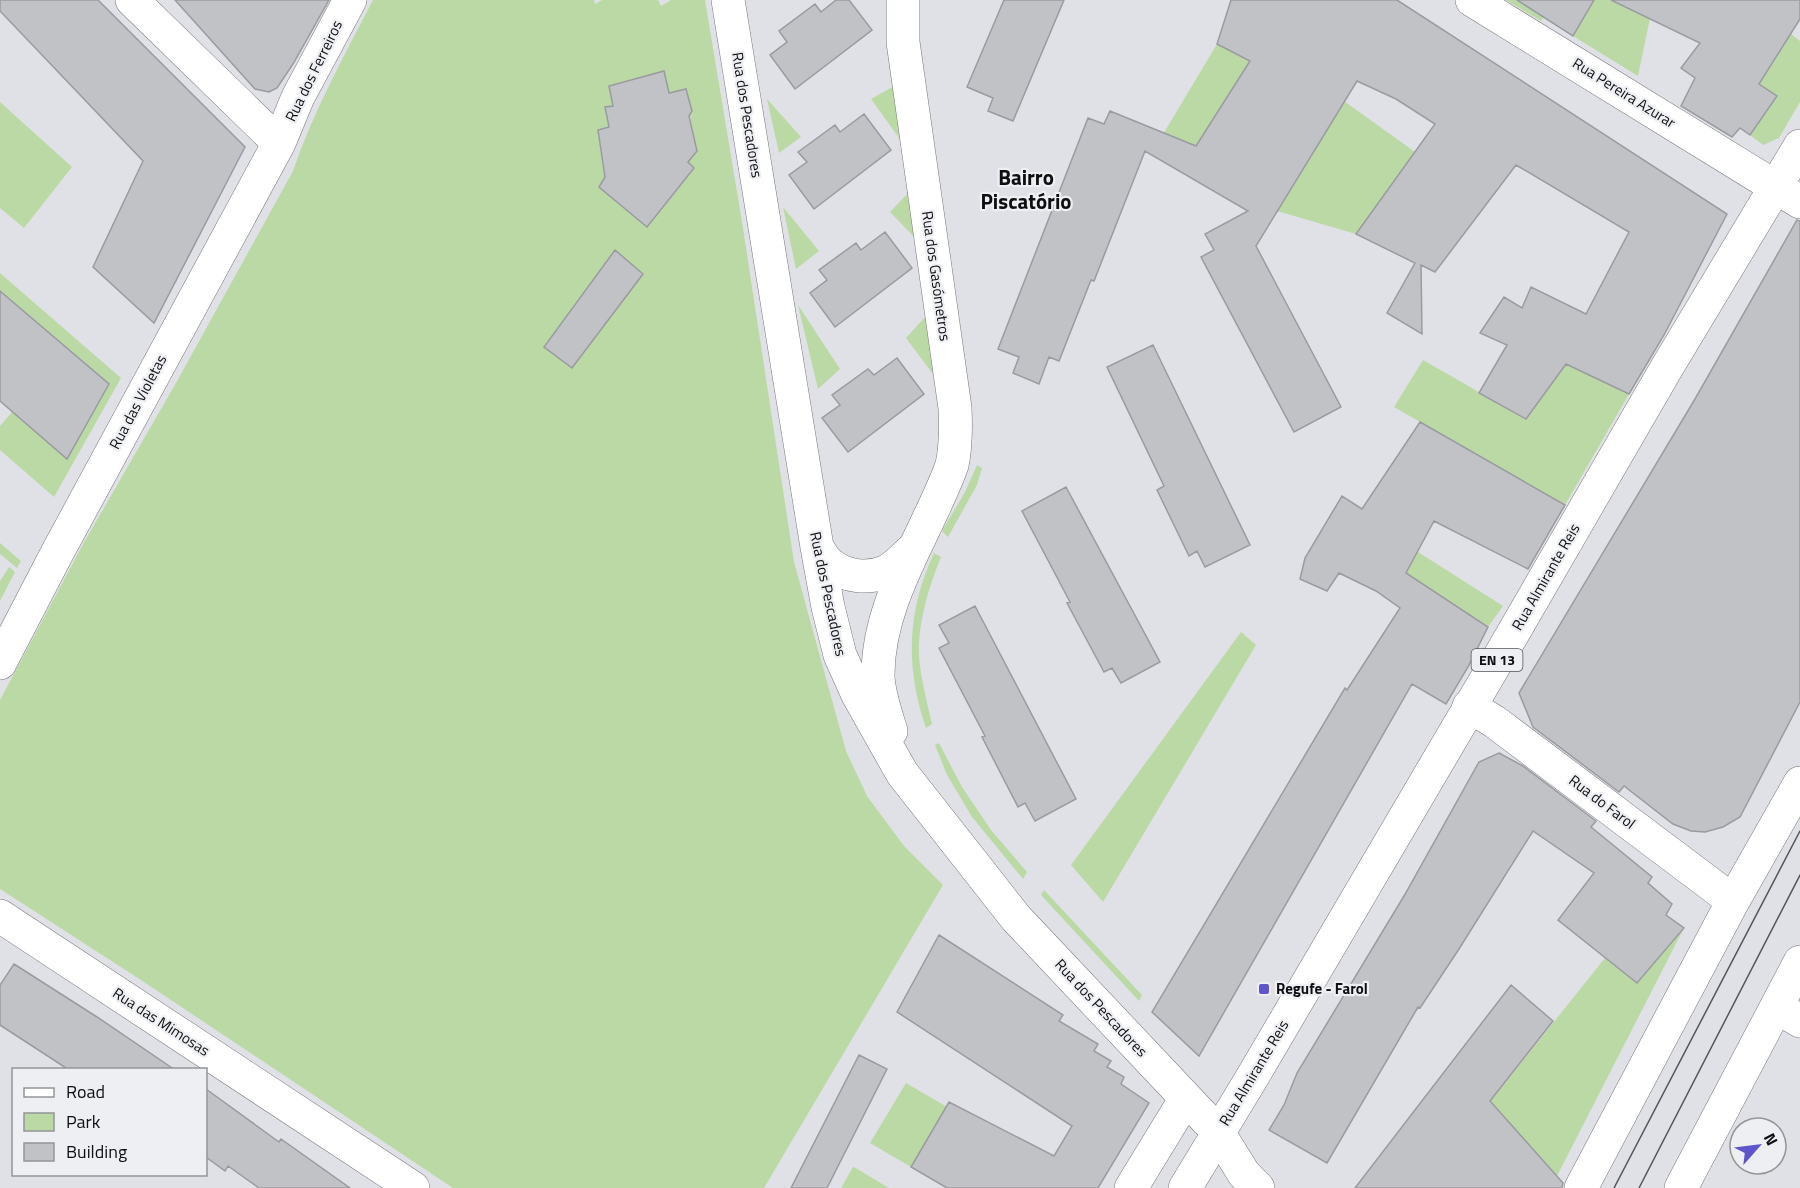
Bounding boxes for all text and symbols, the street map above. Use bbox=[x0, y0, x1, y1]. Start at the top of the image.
street label: Rua dos Ferreiros bbox=[279, 16, 348, 125]
street label: Rua dos Pescadores bbox=[726, 50, 769, 179]
street label: Rua Pereira Azurar bbox=[1568, 52, 1680, 134]
district label: Bairro Piscatório bbox=[980, 161, 1072, 217]
street label: Rua dos Gasómetros bbox=[916, 209, 957, 342]
street label: Rua das Violetas bbox=[103, 350, 172, 453]
street label: Rua Almirante Reis bbox=[1506, 519, 1586, 634]
street label: Rua dos Pescadores bbox=[804, 529, 853, 658]
road number: EN 13 bbox=[1472, 649, 1522, 671]
street label: Rua do Farol bbox=[1564, 769, 1641, 834]
street label: Rua dos Pescadores bbox=[1050, 953, 1153, 1062]
place label: Regufe - Farol bbox=[1276, 977, 1368, 1000]
street label: Rua das Mimosas bbox=[108, 982, 214, 1062]
marker: Regufe - Farol bbox=[1257, 982, 1271, 996]
street label: Rua Almirante Reis bbox=[1213, 1015, 1294, 1130]
legend bbox=[12, 1068, 207, 1176]
text: Road bbox=[66, 1078, 105, 1105]
text: Park bbox=[66, 1108, 101, 1135]
north arrow bbox=[1728, 1116, 1788, 1176]
text: N bbox=[1758, 1128, 1784, 1149]
text: Building bbox=[66, 1138, 127, 1165]

